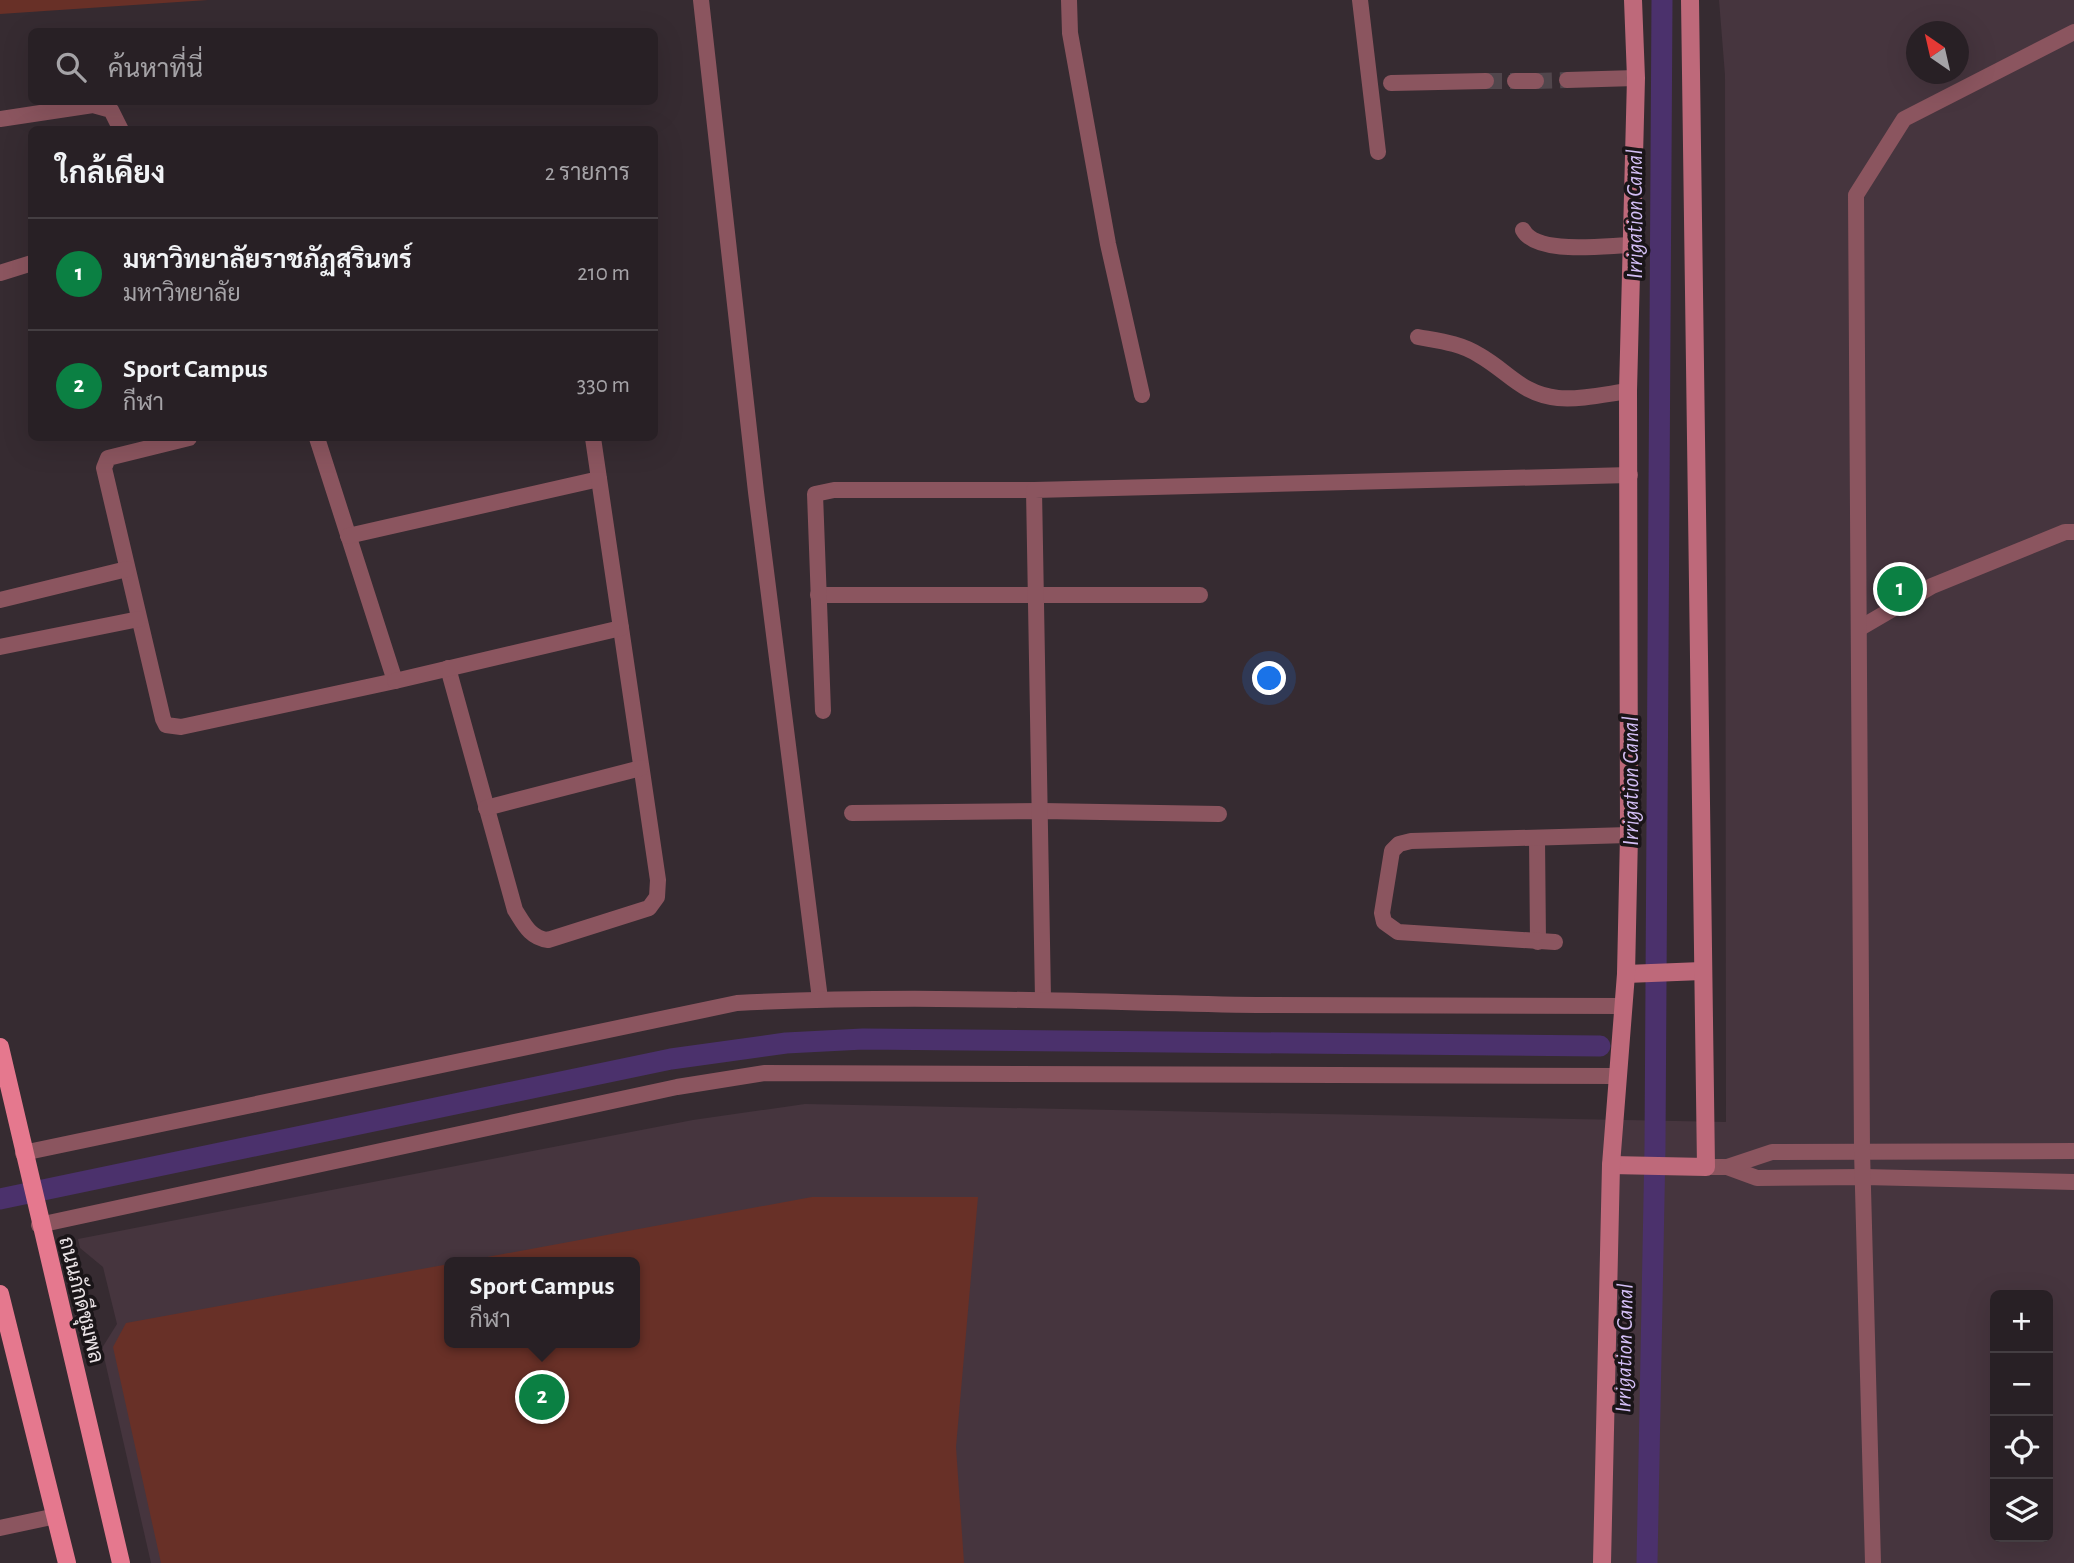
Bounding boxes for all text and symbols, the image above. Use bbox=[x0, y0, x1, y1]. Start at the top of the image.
north arrow bbox=[1906, 21, 1969, 84]
search box bbox=[28, 28, 658, 105]
icon: search bbox=[52, 48, 90, 86]
text: ค้นหาที่นี่ bbox=[108, 56, 203, 82]
water label: Irrigation Canal bbox=[1624, 149, 1647, 279]
text: ใกล้เคียง bbox=[56, 159, 165, 189]
text: 2 รายการ bbox=[545, 162, 630, 185]
text: มหาวิทยาลัยราชภัฏสุรินทร์ bbox=[123, 247, 412, 273]
text: 1 bbox=[75, 262, 83, 285]
text: 210 m bbox=[577, 262, 630, 285]
text: มหาวิทยาลัย bbox=[123, 283, 241, 306]
text: Sport Campus bbox=[123, 356, 268, 382]
text: 2 bbox=[74, 374, 84, 397]
text: 330 m bbox=[577, 374, 630, 397]
text: กีฬา bbox=[123, 392, 164, 415]
pin: 1 bbox=[1877, 563, 1923, 615]
your location bbox=[1252, 661, 1286, 695]
water label: Irrigation Canal bbox=[1620, 716, 1643, 846]
street label: ถนนภักดีชุมพล bbox=[52, 1234, 110, 1366]
popup bbox=[444, 1257, 640, 1348]
text: Sport Campus bbox=[470, 1273, 614, 1299]
water label: Irrigation Canal bbox=[1612, 1283, 1638, 1413]
map controls bbox=[1990, 1290, 2053, 1542]
button: + bbox=[1990, 1290, 2053, 1353]
text: กีฬา bbox=[470, 1309, 511, 1332]
button: − bbox=[1990, 1353, 2053, 1416]
pin: 2 bbox=[519, 1371, 565, 1423]
button: locate bbox=[1990, 1416, 2053, 1479]
button: layers bbox=[1990, 1479, 2053, 1542]

